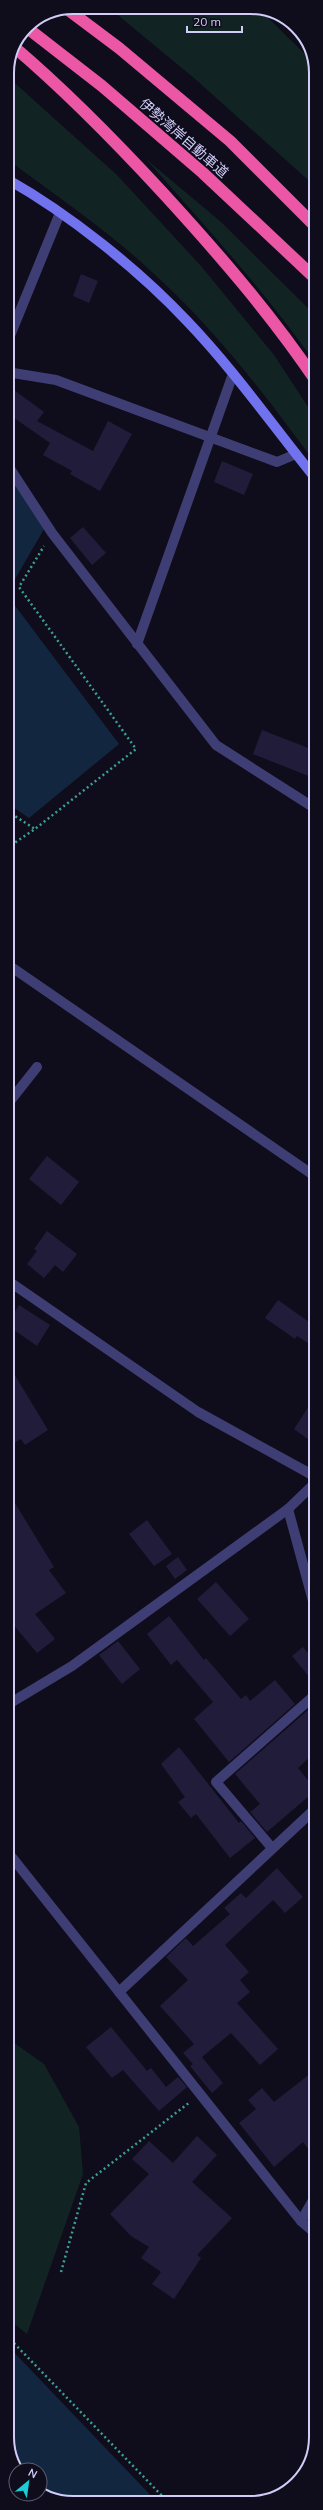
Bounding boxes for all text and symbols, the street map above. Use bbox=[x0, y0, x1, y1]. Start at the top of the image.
scale bar bbox=[187, 8, 242, 34]
text: 20 m bbox=[193, 14, 221, 29]
street label: 伊勢湾岸自動車道 bbox=[136, 94, 232, 182]
north arrow bbox=[8, 2462, 48, 2502]
text: N bbox=[26, 2465, 40, 2481]

